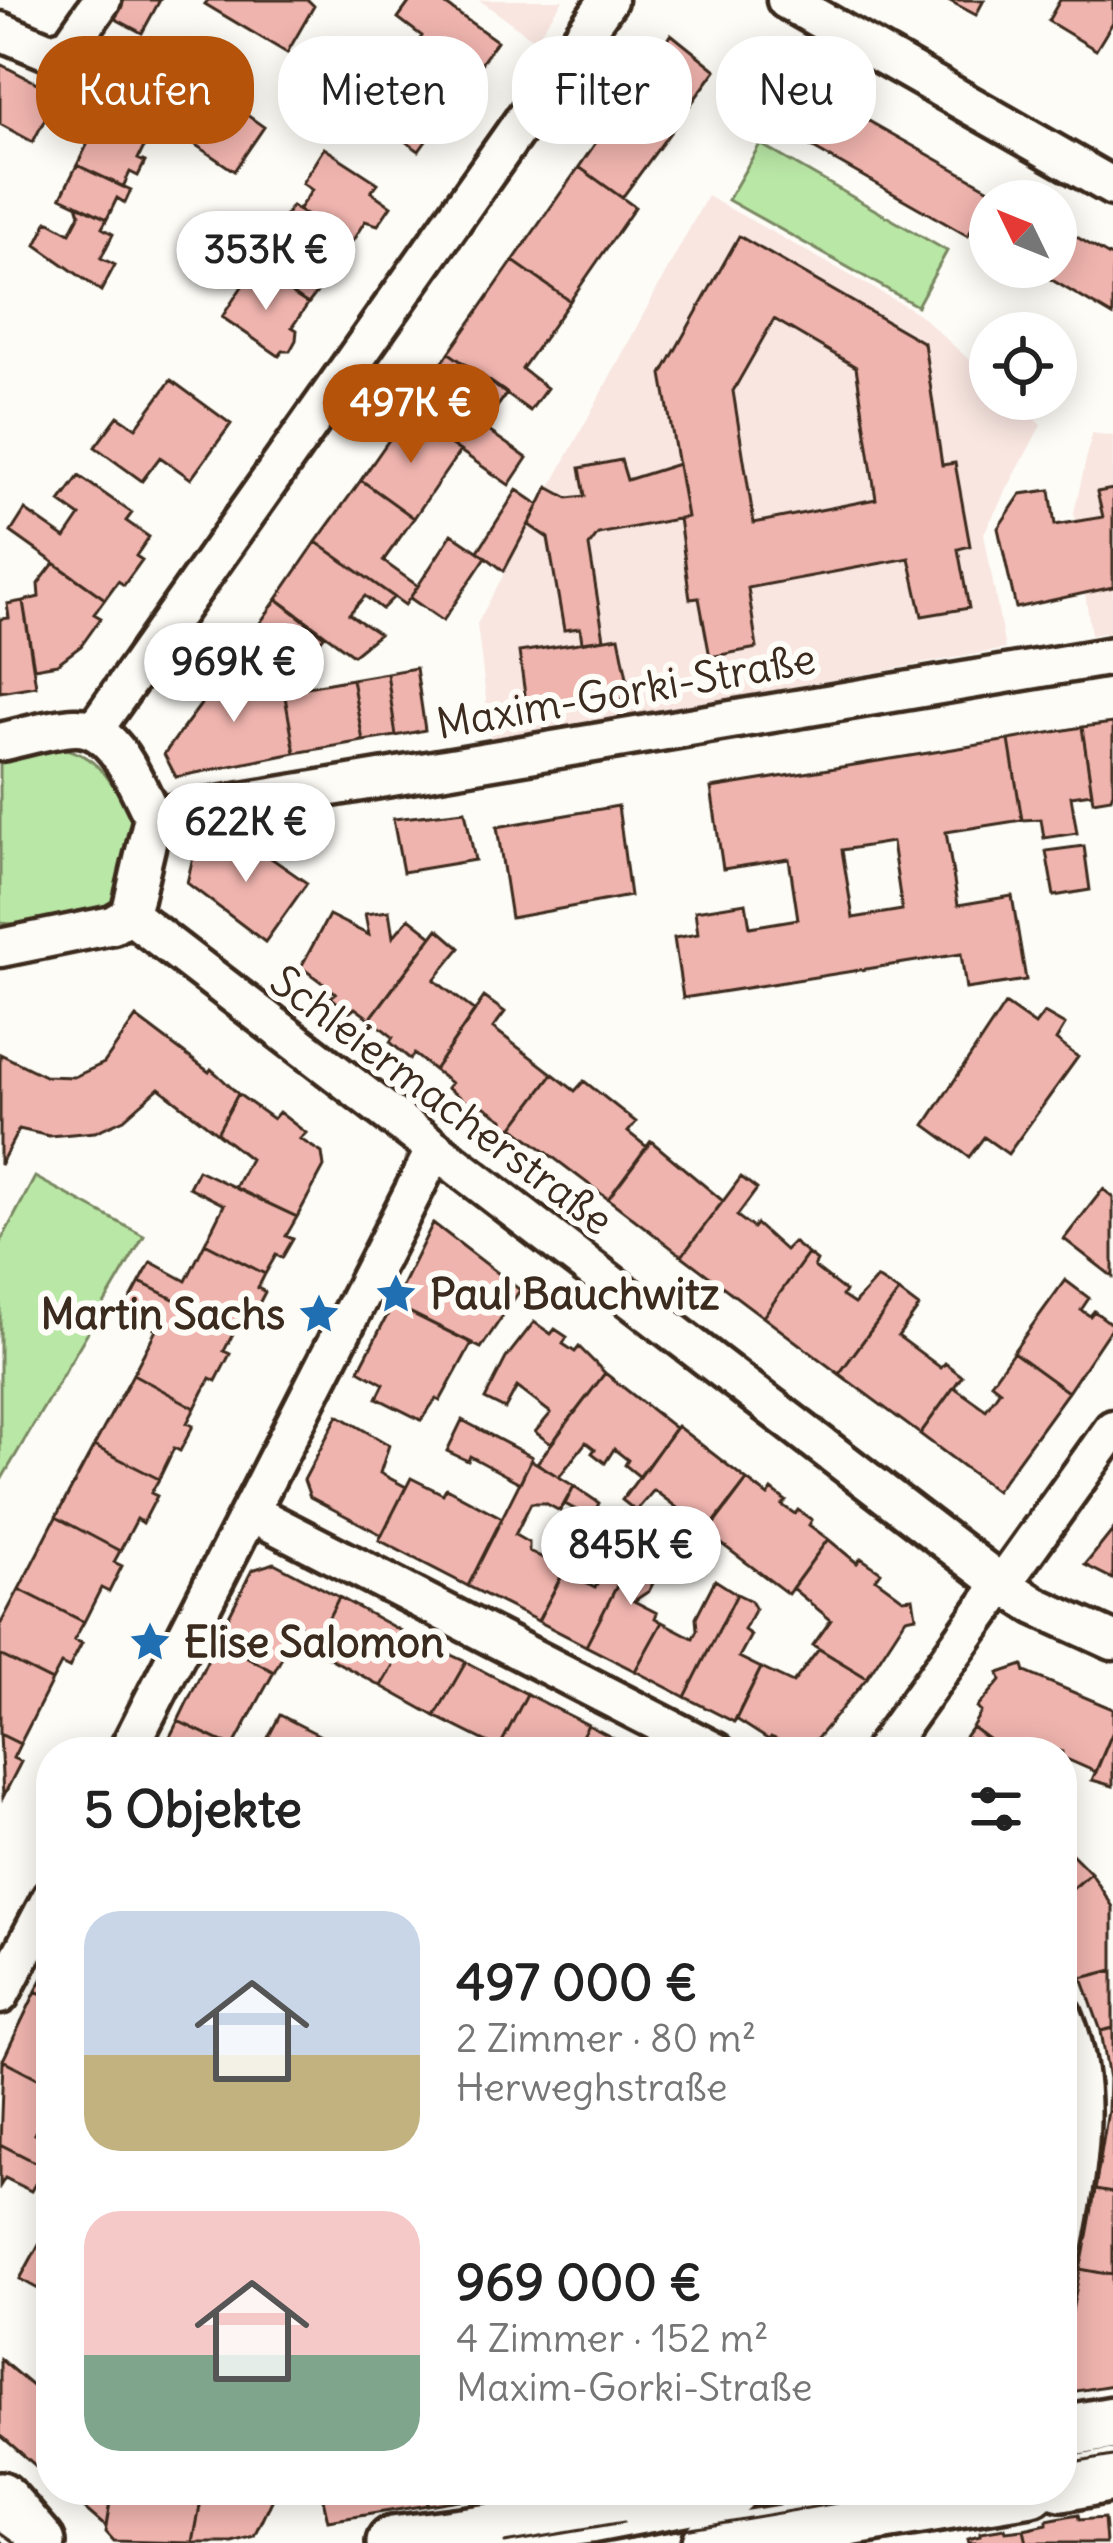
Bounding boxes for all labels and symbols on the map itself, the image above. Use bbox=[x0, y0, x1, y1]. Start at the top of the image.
north arrow bbox=[969, 180, 1077, 288]
pin: 353K € bbox=[168, 211, 364, 313]
pin: 497K € bbox=[313, 364, 509, 466]
pin: 969K € bbox=[136, 623, 332, 725]
street label: Maxim-Gorki-Straße bbox=[432, 632, 820, 750]
pin: 622K € bbox=[148, 783, 344, 885]
street label: Schleiermacherstraße bbox=[260, 954, 624, 1246]
place label: Paul Bauchwitz bbox=[430, 1268, 720, 1320]
place icon: Paul Bauchwitz bbox=[373, 1271, 419, 1317]
place label: Martin Sachs bbox=[40, 1288, 285, 1340]
place icon: Martin Sachs bbox=[296, 1291, 342, 1337]
pin: 845K € bbox=[533, 1506, 729, 1608]
place label: Elise Salomon bbox=[184, 1616, 444, 1668]
place icon: Elise Salomon bbox=[127, 1619, 173, 1665]

